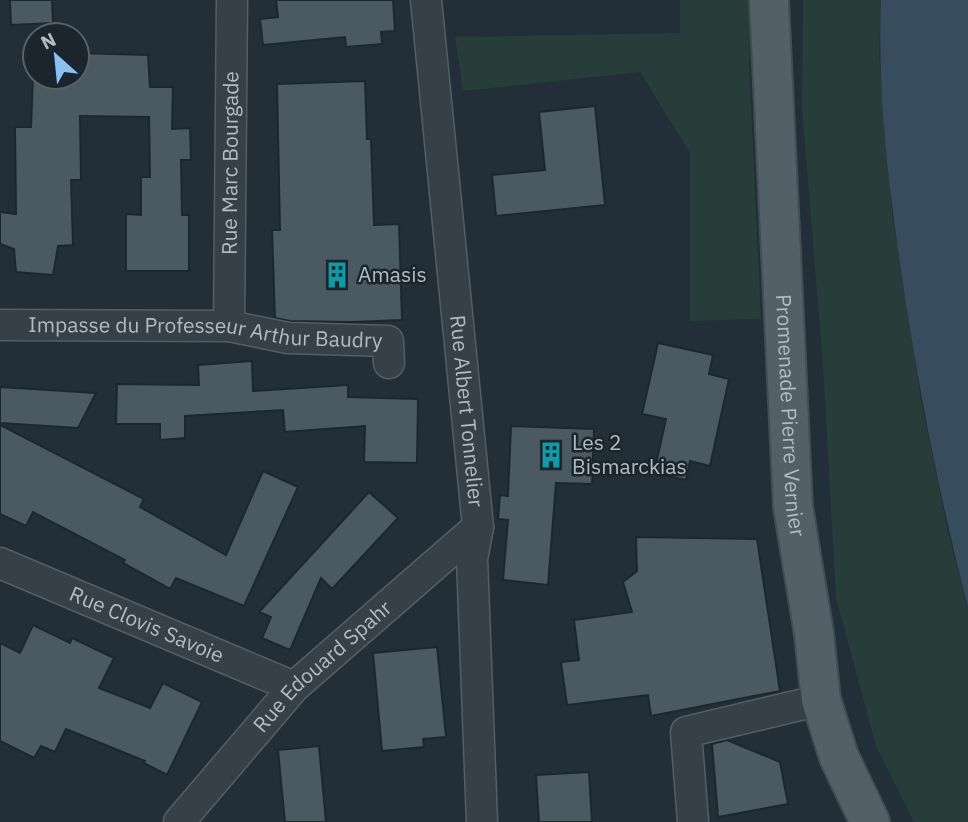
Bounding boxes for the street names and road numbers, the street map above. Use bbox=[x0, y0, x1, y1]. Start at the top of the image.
street label: Rue Marc Bourgade bbox=[215, 71, 244, 255]
street label: Promenade Pierre Vernier bbox=[770, 294, 813, 539]
street label: Impasse du Professeur Arthur Baudry bbox=[28, 310, 383, 354]
street label: Rue Albert Tonnelier bbox=[444, 314, 491, 509]
street label: Rue Clovis Savoie bbox=[65, 579, 228, 669]
street label: Rue Edouard Spahr bbox=[246, 593, 397, 738]

